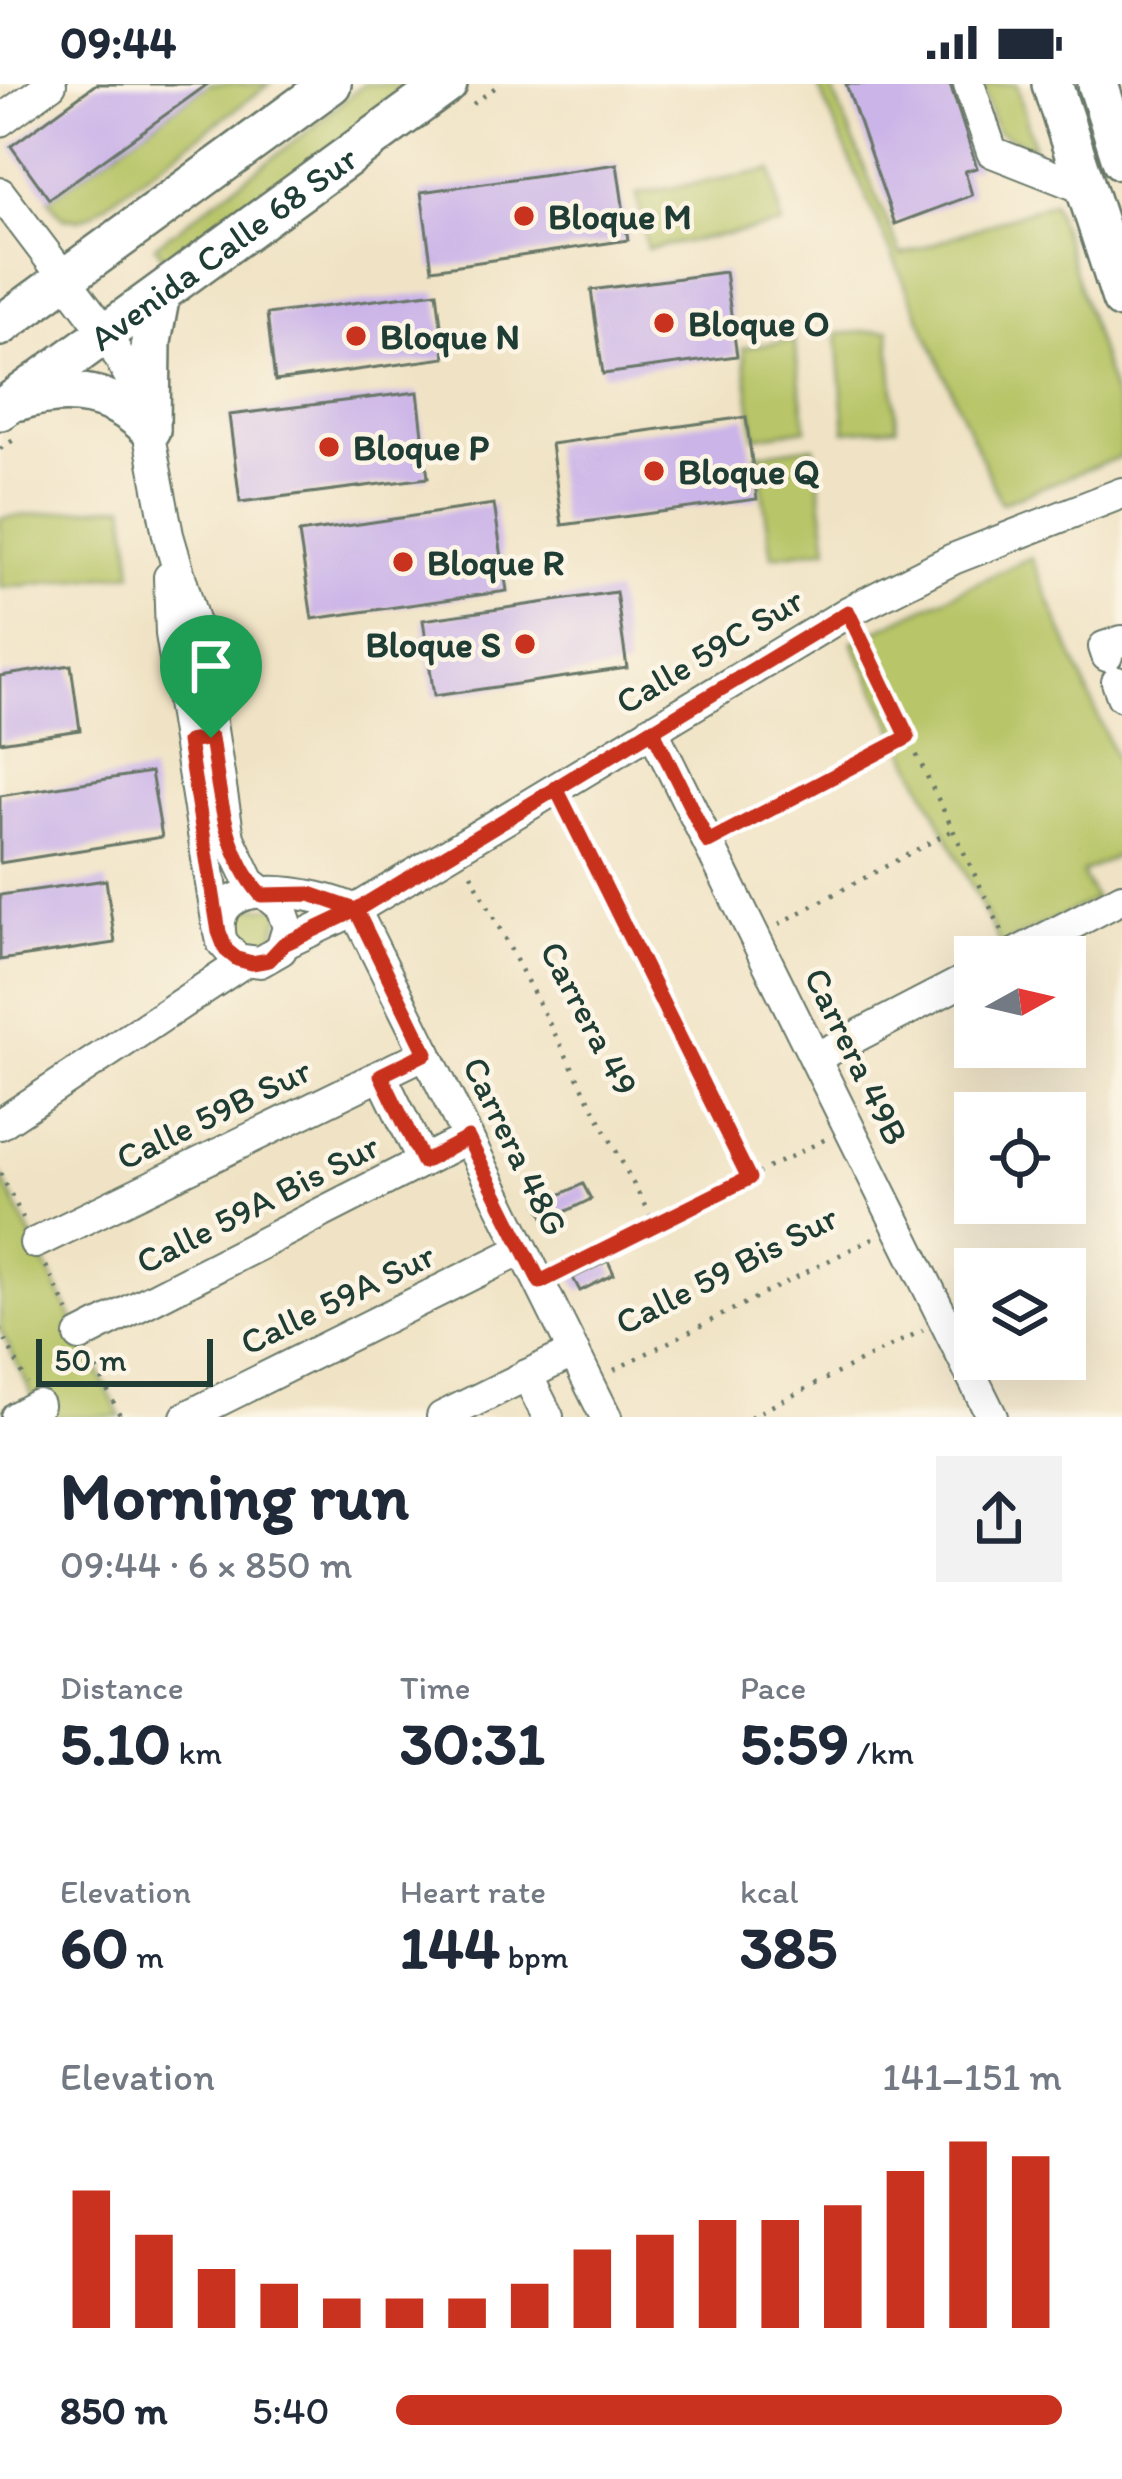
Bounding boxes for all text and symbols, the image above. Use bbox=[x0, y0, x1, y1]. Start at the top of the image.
text: 09:44 bbox=[60, 15, 176, 69]
street label: Avenida Calle 68 Sur bbox=[81, 136, 366, 359]
place label: Bloque M bbox=[548, 195, 692, 238]
marker: Bloque M bbox=[511, 203, 537, 229]
place label: Bloque O bbox=[688, 302, 829, 345]
marker: Bloque O bbox=[651, 310, 677, 336]
place label: Bloque N bbox=[380, 315, 520, 358]
marker: Bloque N bbox=[343, 323, 369, 349]
place label: Bloque P bbox=[353, 426, 489, 469]
marker: Bloque P bbox=[316, 434, 342, 460]
place label: Bloque Q bbox=[678, 450, 819, 493]
marker: Bloque Q bbox=[641, 458, 667, 484]
place label: Bloque R bbox=[427, 541, 564, 584]
marker: Bloque R bbox=[390, 549, 416, 575]
street label: Calle 59C Sur bbox=[608, 577, 811, 723]
pin bbox=[160, 615, 262, 738]
place label: Bloque S bbox=[365, 623, 501, 666]
marker: Bloque S bbox=[512, 631, 538, 657]
icon: arrive bbox=[178, 633, 244, 699]
street label: Carrera 49 bbox=[531, 934, 648, 1103]
north arrow bbox=[954, 936, 1086, 1068]
map controls bbox=[954, 936, 1086, 1380]
street label: Carrera 49B bbox=[795, 961, 918, 1152]
street label: Calle 59B Sur bbox=[109, 1048, 318, 1179]
street label: Carrera 48G bbox=[454, 1050, 577, 1243]
button: locate bbox=[954, 1092, 1086, 1224]
street label: Calle 59A Bis Sur bbox=[129, 1124, 386, 1283]
street label: Calle 59 Bis Sur bbox=[608, 1195, 845, 1344]
street label: Calle 59A Sur bbox=[233, 1233, 442, 1364]
button: layers bbox=[954, 1248, 1086, 1380]
scale bar bbox=[36, 1333, 213, 1386]
text: 50 m bbox=[54, 1340, 127, 1379]
text: Morning run bbox=[60, 1456, 409, 1536]
button: share bbox=[936, 1456, 1062, 1582]
text: 09:44 · 6 × 850 m bbox=[60, 1541, 352, 1588]
text: Distance bbox=[60, 1668, 184, 1707]
text: Time bbox=[400, 1668, 470, 1707]
text: Pace bbox=[740, 1668, 806, 1707]
text: 5.10 bbox=[60, 1707, 171, 1779]
text: 30:31 bbox=[400, 1707, 545, 1779]
text: 5:59 bbox=[740, 1707, 849, 1779]
text: km bbox=[171, 1733, 222, 1772]
text: /km bbox=[849, 1733, 914, 1772]
text: Elevation bbox=[60, 1872, 191, 1911]
text: Heart rate bbox=[400, 1872, 546, 1911]
text: kcal bbox=[740, 1872, 799, 1911]
text: 60 bbox=[60, 1911, 129, 1983]
text: 144 bbox=[400, 1911, 500, 1983]
text: 385 bbox=[740, 1911, 837, 1983]
text: m bbox=[129, 1937, 164, 1976]
text: bpm bbox=[500, 1937, 569, 1976]
text: Elevation bbox=[60, 2053, 215, 2100]
text: 141–151 m bbox=[882, 2053, 1062, 2100]
text: 850 m bbox=[60, 2387, 167, 2434]
text: 5:40 bbox=[252, 2387, 330, 2434]

